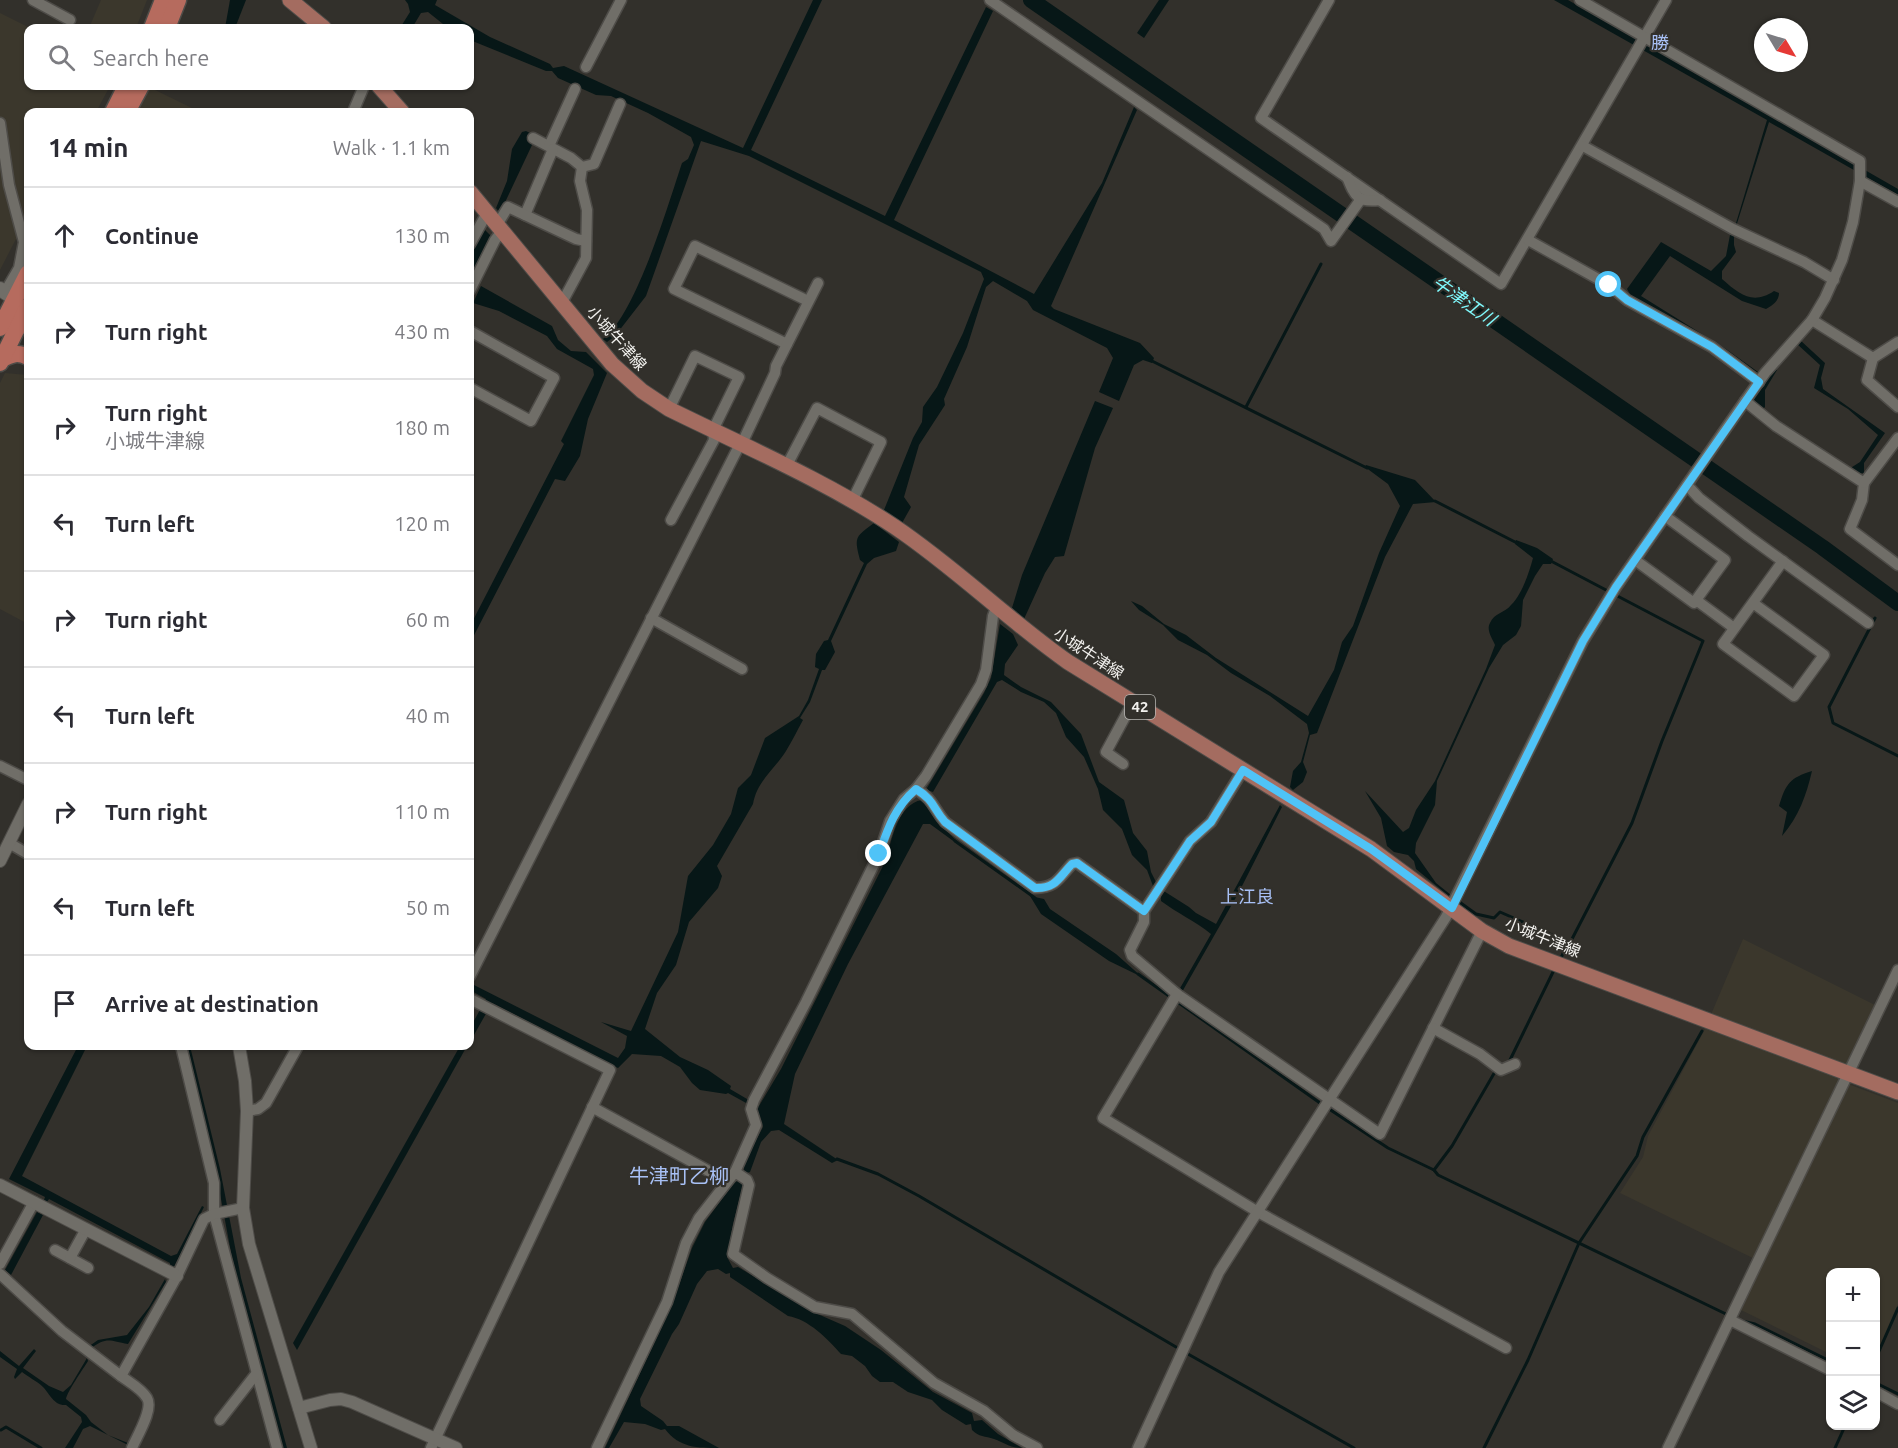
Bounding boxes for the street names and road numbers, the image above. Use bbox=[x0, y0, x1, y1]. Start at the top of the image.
street label: 小城牛津線 bbox=[584, 302, 650, 374]
street label: 小城牛津線 bbox=[1051, 624, 1127, 682]
road number: 42 bbox=[1125, 695, 1155, 719]
street label: 小城牛津線 bbox=[1503, 914, 1583, 960]

